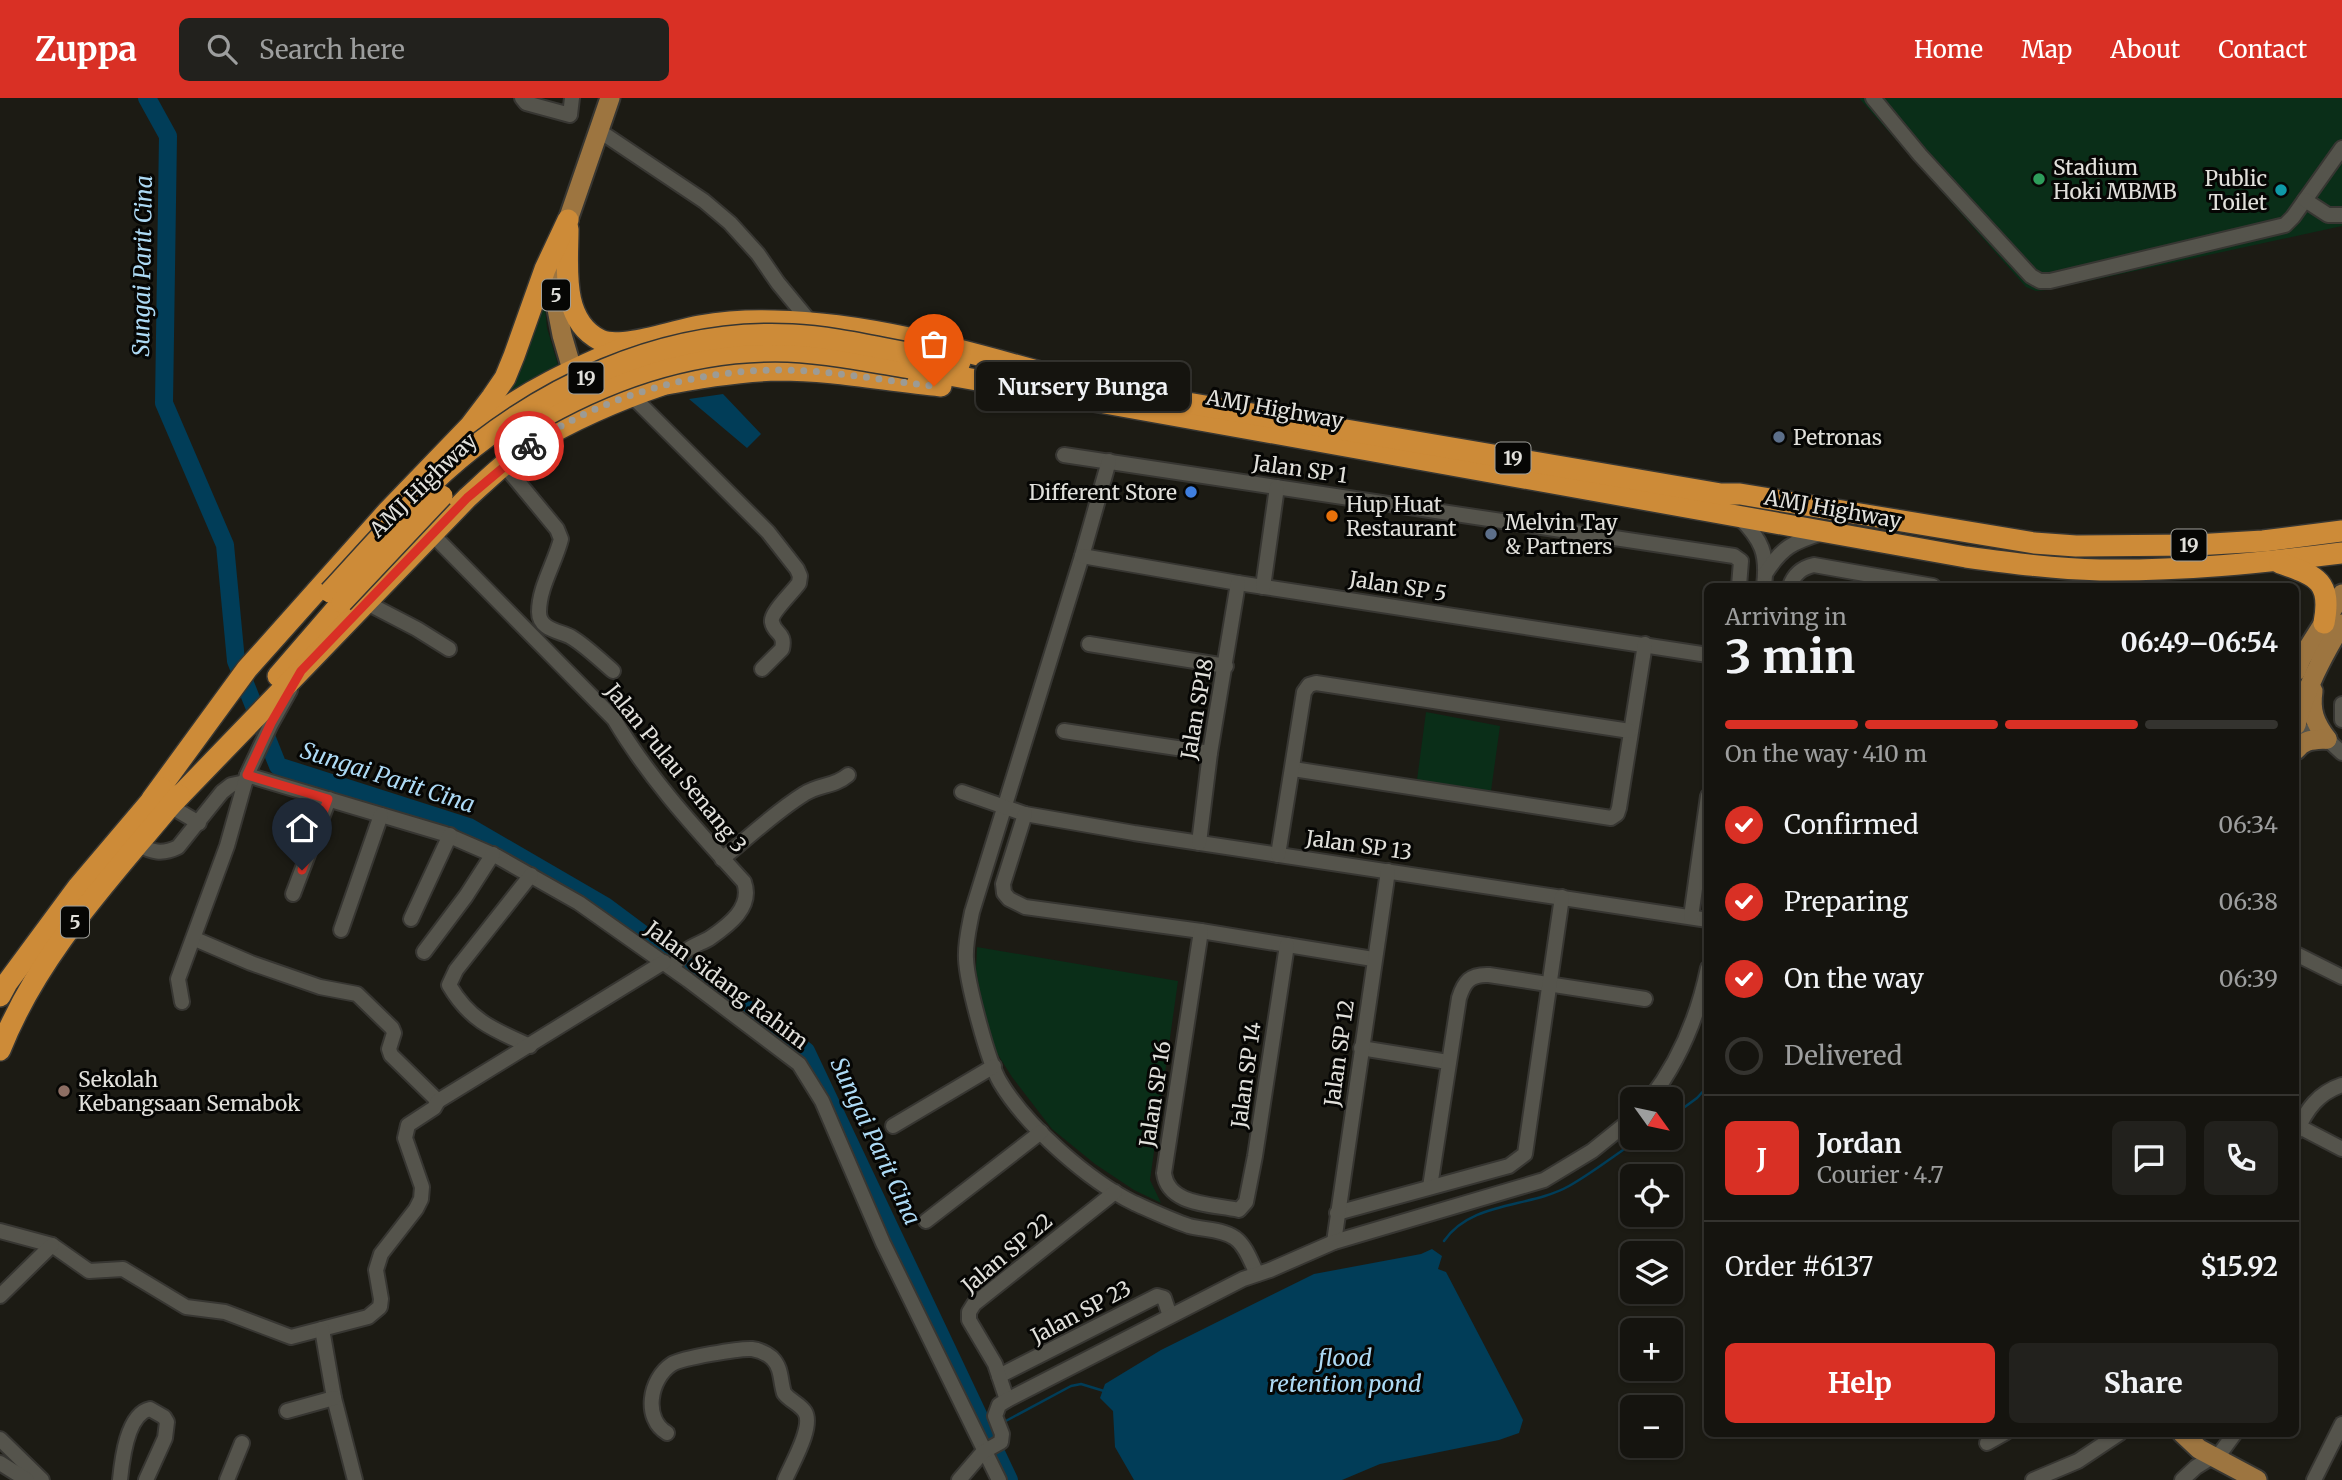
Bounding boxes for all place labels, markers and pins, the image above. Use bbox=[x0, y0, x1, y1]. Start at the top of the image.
place label: Stadium Hoki MBMB bbox=[2053, 154, 2176, 205]
place label: Public Toilet bbox=[2204, 165, 2267, 216]
marker: Stadium Hoki MBMB bbox=[2031, 171, 2047, 187]
marker: Public Toilet bbox=[2273, 182, 2289, 198]
pin bbox=[904, 314, 964, 386]
callout: Nursery Bunga bbox=[976, 362, 1190, 410]
place label: Petronas bbox=[1793, 424, 1882, 451]
marker: Petronas bbox=[1771, 429, 1787, 445]
place label: Different Store bbox=[1029, 479, 1177, 506]
marker: Different Store bbox=[1183, 484, 1199, 500]
place label: Hup Huat Restaurant bbox=[1346, 491, 1456, 542]
marker: Hup Huat Restaurant bbox=[1324, 508, 1340, 524]
place label: Melvin Tay & Partners bbox=[1505, 509, 1619, 560]
marker: Melvin Tay & Partners bbox=[1483, 526, 1499, 542]
pin bbox=[272, 798, 332, 870]
place label: Sekolah Kebangsaan Semabok bbox=[78, 1066, 301, 1117]
marker: Sekolah Kebangsaan Semabok bbox=[56, 1083, 72, 1099]

